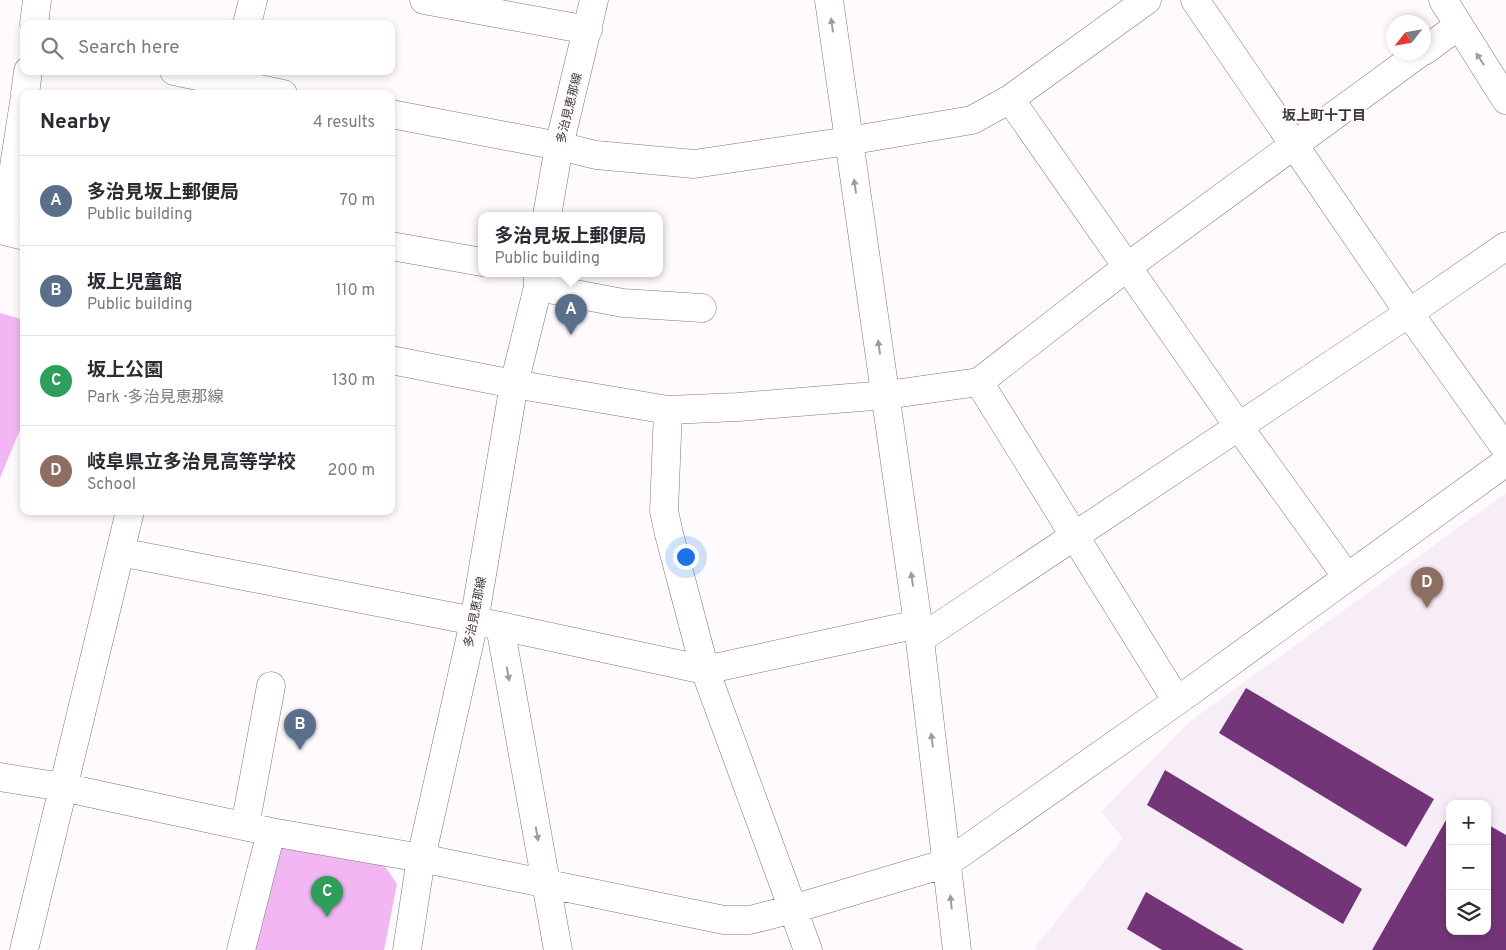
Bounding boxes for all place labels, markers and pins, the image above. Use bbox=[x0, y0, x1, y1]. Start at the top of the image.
pin: A bbox=[555, 294, 587, 335]
pin: D bbox=[1411, 567, 1443, 608]
pin: B bbox=[284, 709, 316, 750]
pin: C bbox=[311, 876, 343, 917]

